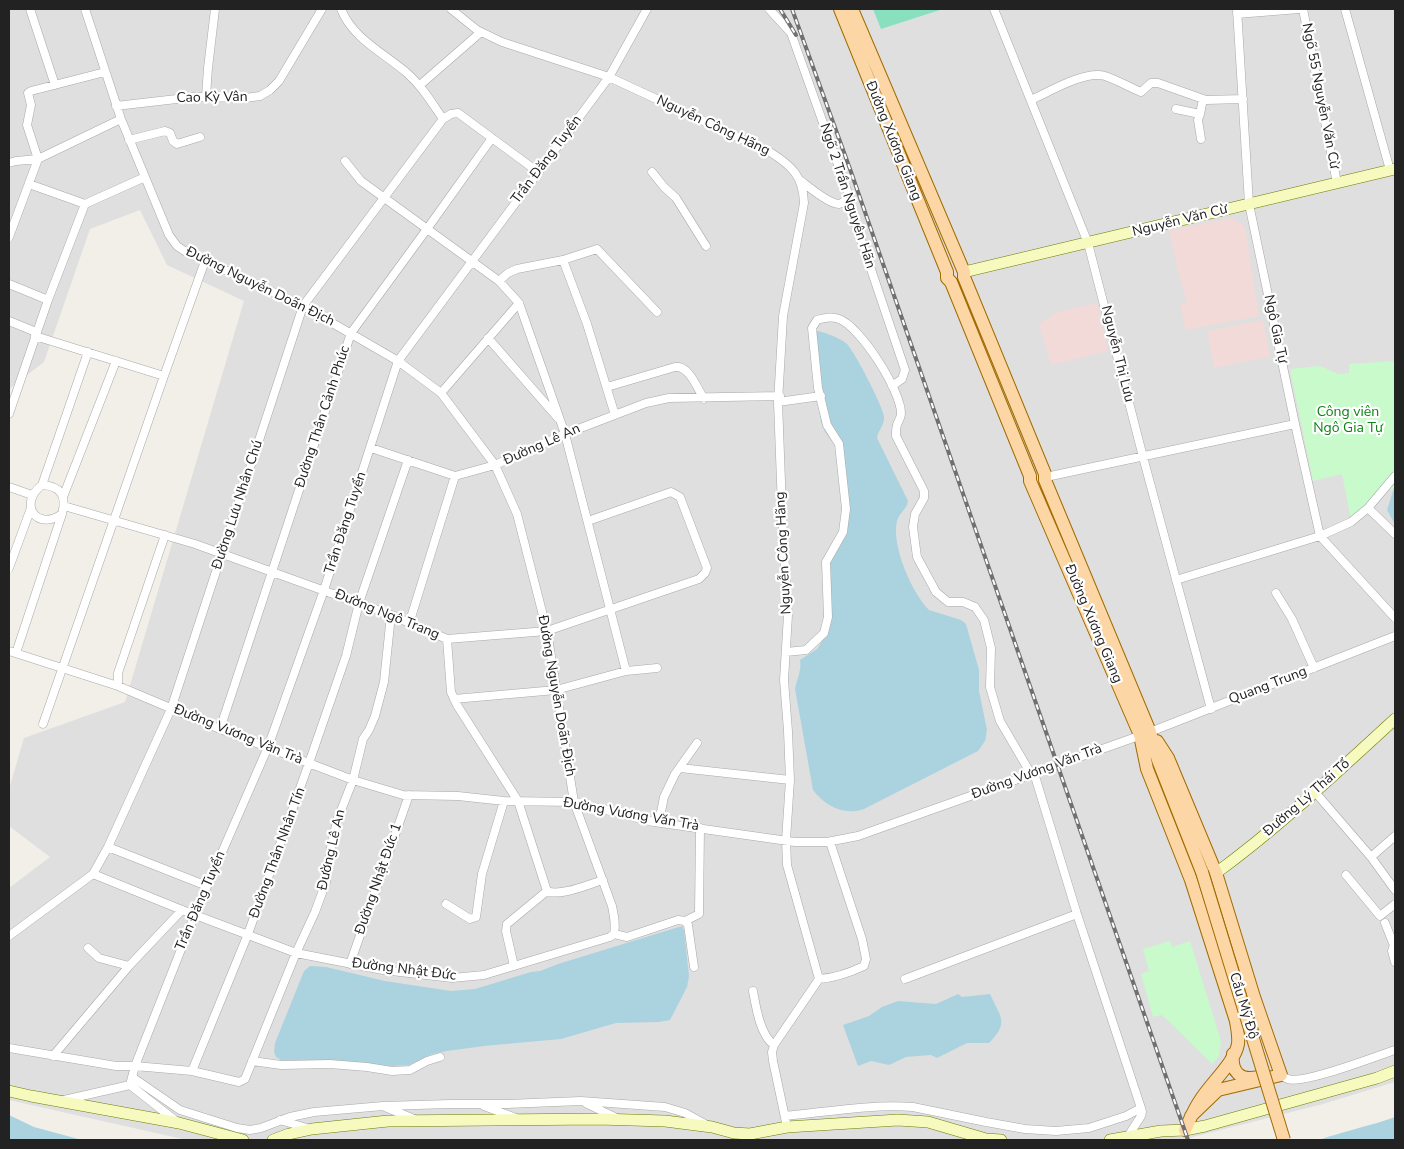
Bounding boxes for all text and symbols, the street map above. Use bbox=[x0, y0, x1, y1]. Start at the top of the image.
street label: Ngõ 55 Nguyễn Văn Cừ bbox=[1298, 22, 1342, 170]
street label: Đường Xương Giang bbox=[861, 79, 925, 203]
street label: Cao Kỳ Vân bbox=[176, 89, 248, 107]
street label: Nguyễn Công Hãng bbox=[654, 92, 772, 160]
street label: Trần Đăng Tuyển bbox=[508, 112, 586, 208]
street label: Ngõ 2 Trần Nguyên Hãn bbox=[816, 121, 878, 271]
street label: Nguyễn Văn Cừ bbox=[1131, 201, 1229, 241]
street label: Đường Nguyễn Doãn Địch bbox=[183, 244, 337, 330]
street label: Ngô Gia Tự bbox=[1260, 293, 1290, 365]
street label: Nguyễn Thị Lưu bbox=[1097, 304, 1137, 404]
street label: Đường Thân Cảnh Phúc bbox=[292, 344, 354, 490]
park label: Công viên Ngô Gia Tự bbox=[1313, 405, 1383, 438]
street label: Đường Lê An bbox=[501, 421, 583, 469]
street label: Đường Lưu Nhân Chú bbox=[209, 438, 267, 572]
street label: Trần Đăng Tuyển bbox=[322, 470, 370, 576]
street label: Nguyễn Công Hãng bbox=[772, 491, 796, 615]
street label: Đường Xương Giang bbox=[1060, 562, 1126, 686]
street label: Đường Ngô Trang bbox=[332, 586, 442, 644]
street label: Đường Nguyễn Doãn Địch bbox=[534, 614, 578, 778]
street label: Quang Trung bbox=[1227, 663, 1309, 709]
street label: Đường Vương Văn Trà bbox=[171, 701, 305, 769]
street label: Đường Vương Văn Trà bbox=[969, 741, 1105, 803]
street label: Đường Lý Thái Tổ bbox=[1260, 756, 1354, 840]
street label: Đường Thân Nhân Tín bbox=[247, 785, 309, 921]
street label: Đường Vương Văn Trà bbox=[562, 795, 700, 835]
street label: Đường Lê An bbox=[315, 808, 349, 892]
street label: Đường Nhật Đức 1 bbox=[352, 821, 406, 937]
street label: Trần Đăng Tuyển bbox=[172, 849, 230, 953]
street label: Đường Nhật Đức bbox=[351, 955, 457, 985]
street label: Cầu Mỹ Độ bbox=[1225, 971, 1261, 1041]

